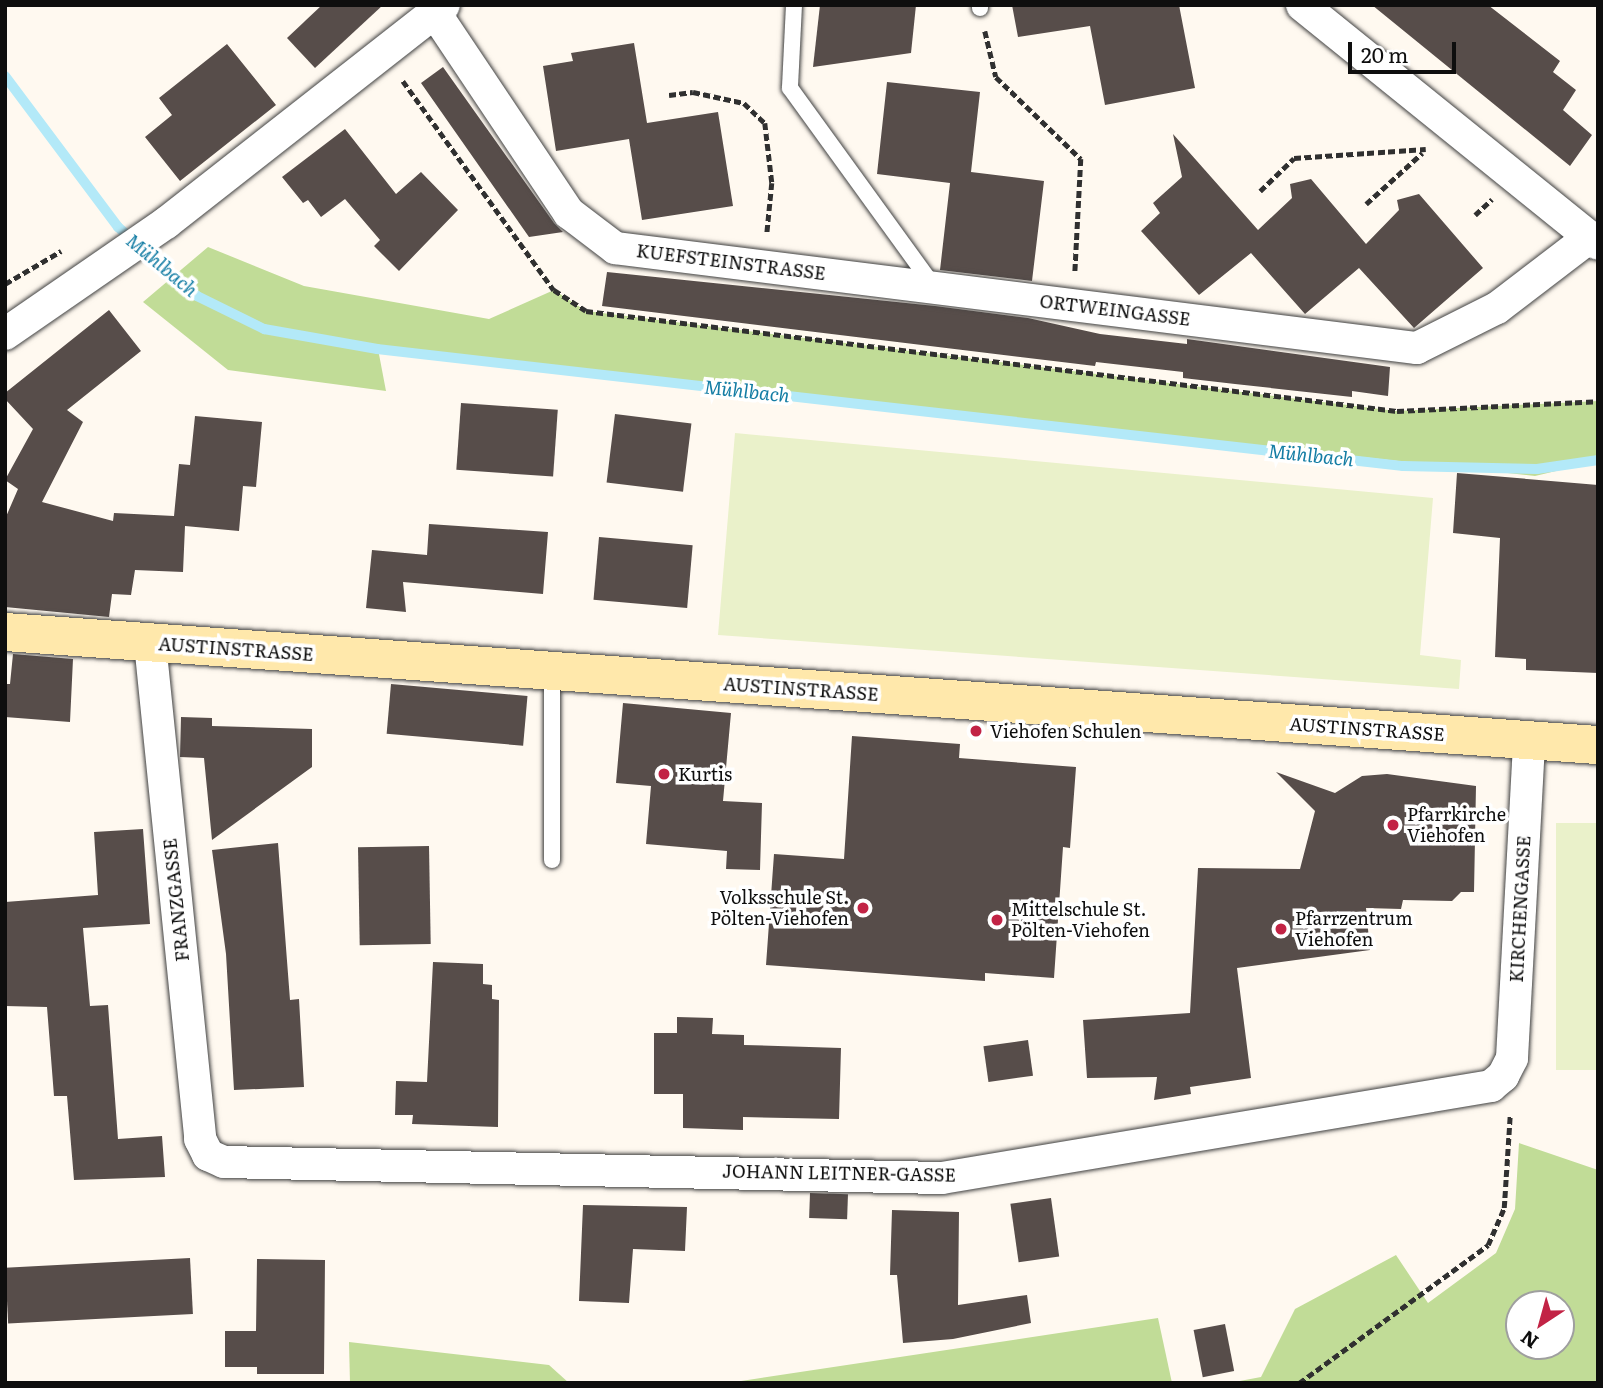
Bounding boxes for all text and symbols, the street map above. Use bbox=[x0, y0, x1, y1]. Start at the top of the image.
scale bar bbox=[1351, 28, 1460, 72]
text: 20 m bbox=[1361, 38, 1408, 69]
water label: Mühlbach bbox=[122, 229, 202, 301]
street label: KUEFSTEINSTRASSE bbox=[635, 240, 827, 284]
street label: ORTWEINGASSE bbox=[1038, 290, 1192, 330]
water label: Mühlbach bbox=[703, 375, 791, 407]
water label: Mühlbach bbox=[1267, 439, 1355, 471]
street label: AUSTINSTRASSE bbox=[158, 633, 314, 665]
street label: AUSTINSTRASSE bbox=[723, 673, 879, 705]
street label: AUSTINSTRASSE bbox=[1289, 713, 1445, 745]
place label: Viehofen Schulen bbox=[990, 720, 1141, 742]
marker: Viehofen Schulen bbox=[968, 723, 984, 739]
place label: Kurtis bbox=[678, 763, 732, 785]
marker: Kurtis bbox=[656, 766, 672, 782]
place label: Pfarrkirche Viehofen bbox=[1407, 804, 1506, 846]
marker: Pfarrkirche Viehofen bbox=[1385, 817, 1401, 833]
street label: KIRCHENGASSE bbox=[1505, 835, 1535, 983]
street label: FRANZGASSE bbox=[159, 837, 193, 963]
place label: Volksschule St. Pölten-Viehofen bbox=[710, 887, 849, 930]
place label: Mittelschule St. Pölten-Viehofen bbox=[1011, 899, 1150, 942]
marker: Volksschule St. Pölten-Viehofen bbox=[855, 900, 871, 916]
place label: Pfarrzentrum Viehofen bbox=[1295, 908, 1413, 950]
marker: Mittelschule St. Pölten-Viehofen bbox=[989, 912, 1005, 928]
marker: Pfarrzentrum Viehofen bbox=[1273, 921, 1289, 937]
street label: JOHANN LEITNER-GASSE bbox=[722, 1160, 956, 1186]
north arrow bbox=[1505, 1290, 1575, 1360]
text: N bbox=[1514, 1324, 1544, 1356]

